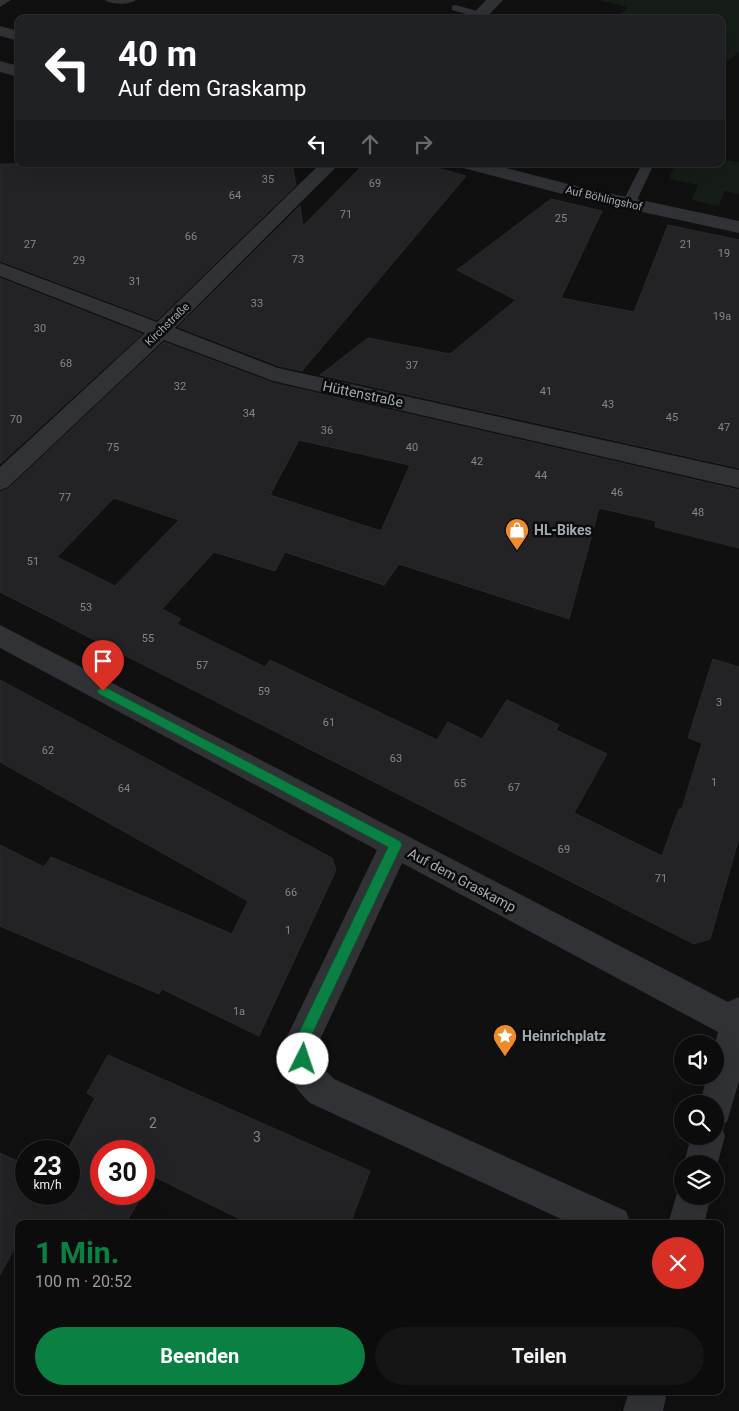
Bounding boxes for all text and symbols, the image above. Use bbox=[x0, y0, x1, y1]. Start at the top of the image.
text: 40 m bbox=[118, 34, 197, 75]
icon: left bbox=[35, 35, 100, 100]
text: Auf dem Graskamp bbox=[118, 76, 306, 101]
icon: left bbox=[303, 130, 331, 158]
icon: ahead bbox=[356, 130, 384, 158]
icon: right bbox=[409, 130, 437, 158]
house number: 35 bbox=[262, 173, 274, 186]
house number: 69 bbox=[369, 177, 381, 190]
street label: Auf Böhlingshof bbox=[564, 183, 644, 214]
house number: 64 bbox=[229, 189, 241, 202]
house number: 71 bbox=[340, 208, 352, 221]
house number: 25 bbox=[555, 212, 567, 225]
house number: 66 bbox=[185, 230, 197, 243]
house number: 27 bbox=[24, 238, 36, 251]
house number: 21 bbox=[680, 238, 692, 251]
house number: 19 bbox=[718, 247, 730, 260]
house number: 73 bbox=[292, 253, 304, 266]
house number: 29 bbox=[73, 254, 85, 267]
house number: 31 bbox=[129, 275, 141, 288]
house number: 33 bbox=[251, 297, 263, 310]
street label: Kirchstraße bbox=[143, 300, 192, 349]
house number: 19a bbox=[713, 310, 731, 323]
house number: 30 bbox=[34, 322, 46, 335]
house number: 68 bbox=[60, 357, 72, 370]
house number: 37 bbox=[406, 359, 418, 372]
street label: Hüttenstraße bbox=[321, 378, 405, 410]
house number: 32 bbox=[174, 380, 186, 393]
house number: 41 bbox=[540, 385, 552, 398]
house number: 43 bbox=[602, 398, 614, 411]
house number: 34 bbox=[243, 407, 255, 420]
house number: 45 bbox=[666, 411, 678, 424]
house number: 70 bbox=[10, 413, 22, 426]
house number: 47 bbox=[718, 421, 730, 434]
house number: 36 bbox=[321, 424, 333, 437]
house number: 75 bbox=[107, 441, 119, 454]
house number: 40 bbox=[406, 441, 418, 454]
house number: 42 bbox=[471, 455, 483, 468]
house number: 44 bbox=[535, 469, 547, 482]
house number: 46 bbox=[611, 486, 623, 499]
house number: 77 bbox=[59, 491, 71, 504]
house number: 48 bbox=[692, 506, 704, 519]
shop icon: HL-Bikes bbox=[504, 517, 530, 551]
place label: HL-Bikes bbox=[534, 522, 592, 538]
house number: 51 bbox=[27, 555, 39, 568]
house number: 53 bbox=[80, 601, 92, 614]
house number: 55 bbox=[142, 632, 154, 645]
pin bbox=[82, 640, 124, 691]
icon: arrive bbox=[89, 647, 117, 675]
house number: 57 bbox=[196, 659, 208, 672]
house number: 59 bbox=[258, 685, 270, 698]
house number: 3 bbox=[716, 696, 722, 709]
house number: 61 bbox=[323, 716, 335, 729]
house number: 62 bbox=[42, 744, 54, 757]
house number: 63 bbox=[390, 752, 402, 765]
house number: 1 bbox=[711, 776, 717, 789]
house number: 65 bbox=[454, 777, 466, 790]
house number: 67 bbox=[508, 781, 520, 794]
house number: 64 bbox=[118, 782, 130, 795]
house number: 69 bbox=[558, 843, 570, 856]
street label: Auf dem Graskamp bbox=[405, 845, 519, 915]
house number: 71 bbox=[655, 872, 667, 885]
house number: 66 bbox=[285, 886, 297, 899]
house number: 1 bbox=[285, 924, 291, 937]
house number: 1a bbox=[233, 1005, 245, 1018]
place icon: Heinrichplatz bbox=[492, 1023, 518, 1057]
place label: Heinrichplatz bbox=[522, 1028, 606, 1044]
position arrow bbox=[276, 1032, 328, 1084]
map controls bbox=[674, 1035, 724, 1205]
button: sound bbox=[674, 1035, 724, 1085]
button: search bbox=[674, 1095, 724, 1145]
house number: 2 bbox=[149, 1115, 157, 1131]
house number: 3 bbox=[253, 1129, 261, 1145]
speed limit sign: 30 bbox=[90, 1140, 155, 1205]
text: 23 bbox=[33, 1152, 62, 1181]
button: layers bbox=[674, 1155, 724, 1205]
text: km/h bbox=[33, 1178, 62, 1192]
text: 1 Min. bbox=[35, 1235, 119, 1270]
button: close bbox=[652, 1237, 704, 1289]
text: 100 m · 20:52 bbox=[35, 1272, 132, 1291]
button: Beenden bbox=[35, 1327, 365, 1385]
button: Teilen bbox=[375, 1327, 704, 1385]

